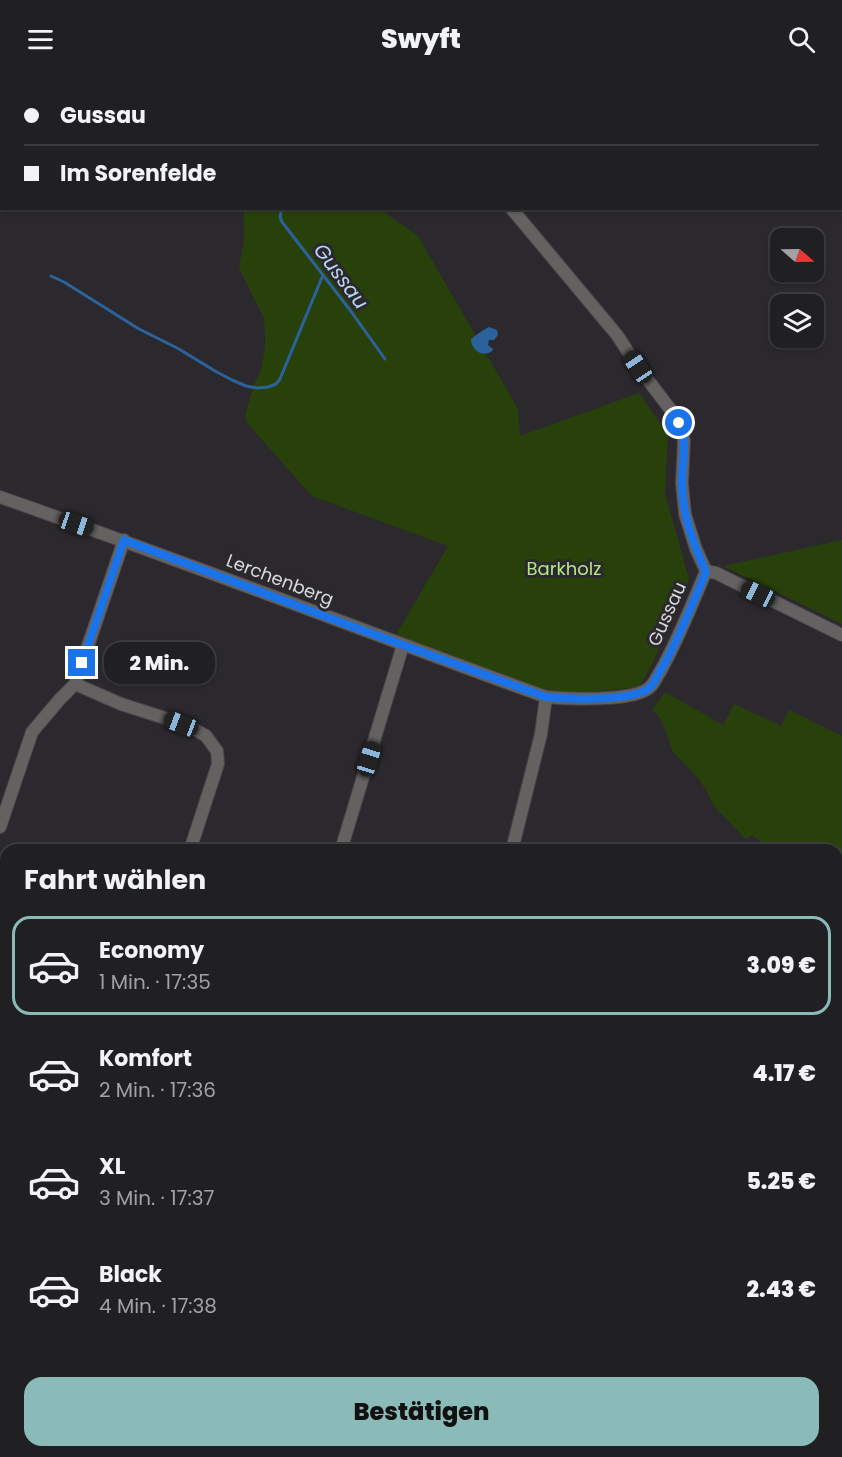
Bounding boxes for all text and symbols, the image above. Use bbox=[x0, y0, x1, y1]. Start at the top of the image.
text: Swyft bbox=[381, 20, 461, 57]
icon: menu bbox=[24, 23, 57, 56]
icon: search bbox=[785, 23, 818, 56]
text: Gussau bbox=[60, 100, 146, 131]
text: Im Sorenfelde bbox=[60, 158, 216, 189]
north arrow bbox=[770, 228, 824, 282]
map controls bbox=[770, 228, 824, 348]
water label: Gussau bbox=[307, 237, 375, 315]
button: layers bbox=[770, 294, 824, 348]
car bbox=[620, 347, 656, 387]
route start bbox=[665, 409, 692, 436]
car bbox=[56, 510, 96, 538]
street label: Lerchenberg bbox=[223, 548, 337, 611]
park label: Barkholz bbox=[527, 556, 601, 581]
street label: Gussau bbox=[641, 578, 692, 650]
car bbox=[738, 578, 778, 610]
callout: 2 Min. bbox=[103, 642, 214, 684]
route end bbox=[68, 649, 95, 676]
text: 2 Min. bbox=[130, 649, 189, 677]
car bbox=[161, 709, 201, 739]
car bbox=[355, 739, 383, 779]
text: Fahrt wählen bbox=[24, 861, 206, 898]
text: Economy bbox=[99, 935, 204, 966]
icon: car bbox=[27, 939, 81, 993]
text: 3.09 € bbox=[747, 950, 816, 981]
text: 1 Min. · 17:35 bbox=[99, 968, 211, 996]
text: Komfort bbox=[99, 1043, 192, 1074]
icon: car bbox=[27, 1047, 81, 1101]
text: 4.17 € bbox=[753, 1058, 816, 1089]
text: 2 Min. · 17:36 bbox=[99, 1076, 216, 1104]
text: XL bbox=[99, 1151, 125, 1182]
icon: car bbox=[27, 1155, 81, 1209]
text: 5.25 € bbox=[746, 1166, 816, 1197]
text: 3 Min. · 17:37 bbox=[99, 1184, 214, 1212]
text: Black bbox=[99, 1259, 162, 1290]
icon: car bbox=[27, 1263, 81, 1317]
text: 2.43 € bbox=[747, 1274, 816, 1305]
text: 4 Min. · 17:38 bbox=[99, 1292, 217, 1320]
button: Bestätigen bbox=[24, 1377, 819, 1446]

